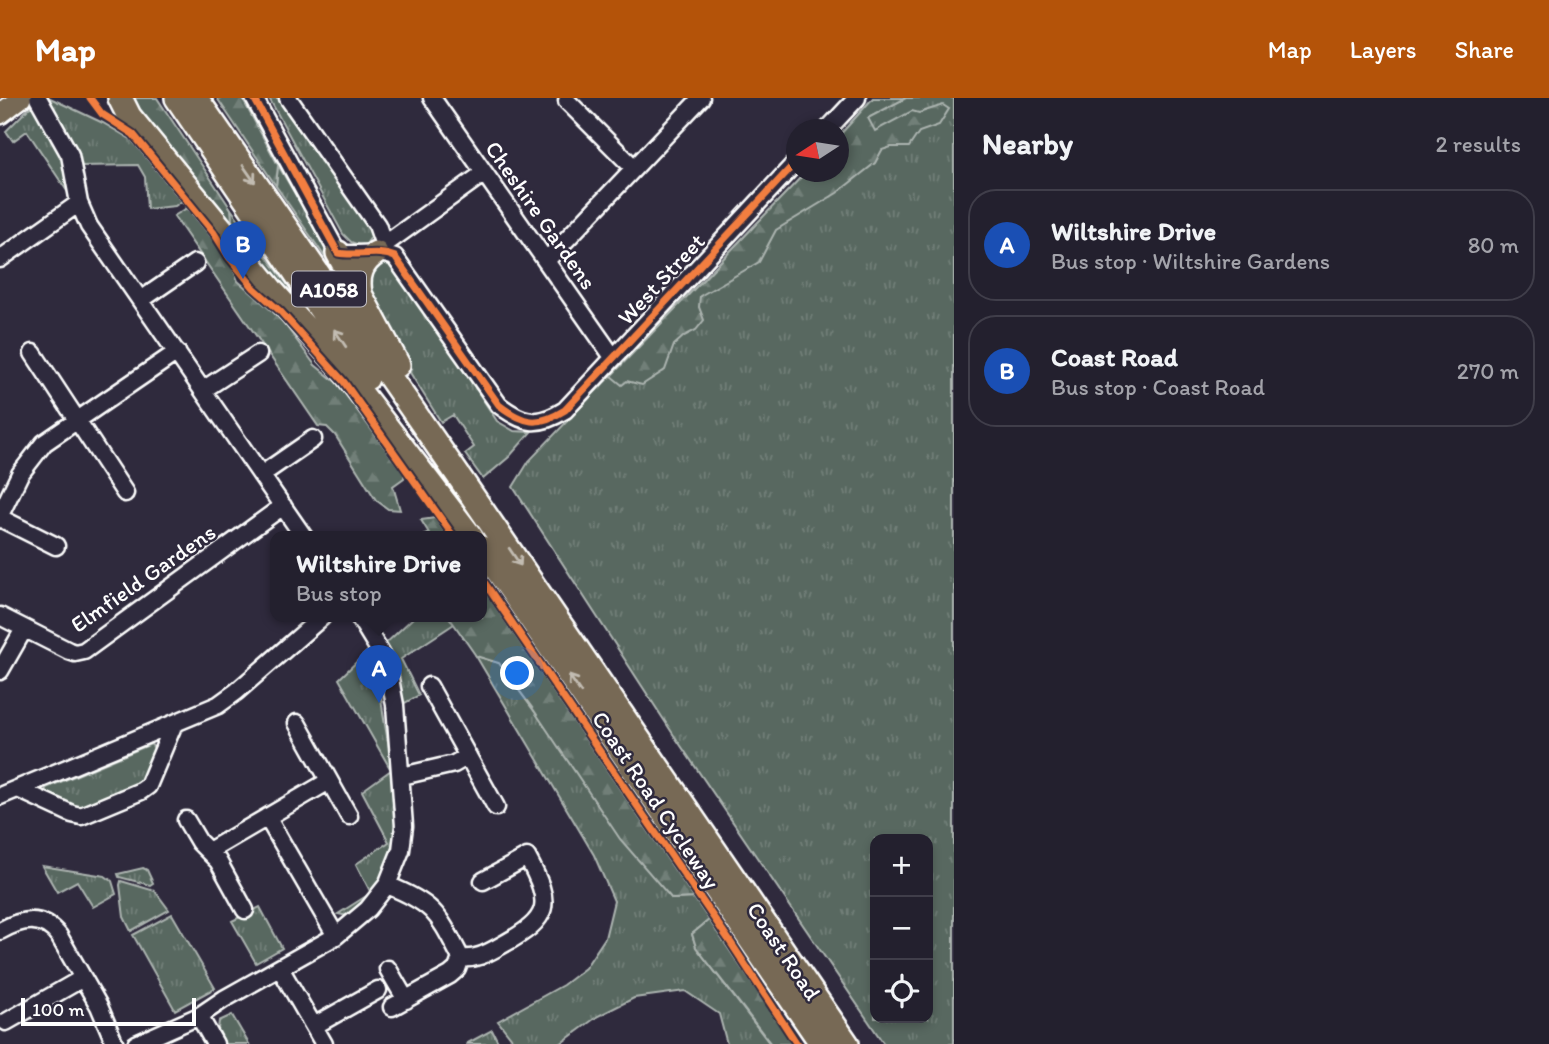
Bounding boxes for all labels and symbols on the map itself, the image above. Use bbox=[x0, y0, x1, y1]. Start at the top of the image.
north arrow bbox=[786, 119, 849, 182]
street label: Cheshire Gardens bbox=[479, 135, 603, 295]
one-way arrow bbox=[242, 164, 256, 183]
pin: B bbox=[220, 221, 266, 279]
street label: West Street bbox=[612, 227, 711, 331]
road number: A1058 bbox=[292, 272, 366, 306]
one-way arrow bbox=[333, 329, 347, 348]
street label: Elmfield Gardens bbox=[65, 518, 221, 638]
one-way arrow bbox=[508, 547, 522, 566]
pin: A bbox=[356, 645, 402, 703]
your location bbox=[500, 656, 534, 690]
one-way arrow bbox=[568, 675, 582, 695]
street label: Coast Road Cycleway bbox=[586, 706, 726, 895]
street label: Coast Road bbox=[741, 897, 827, 1006]
scale bar bbox=[21, 995, 196, 1027]

